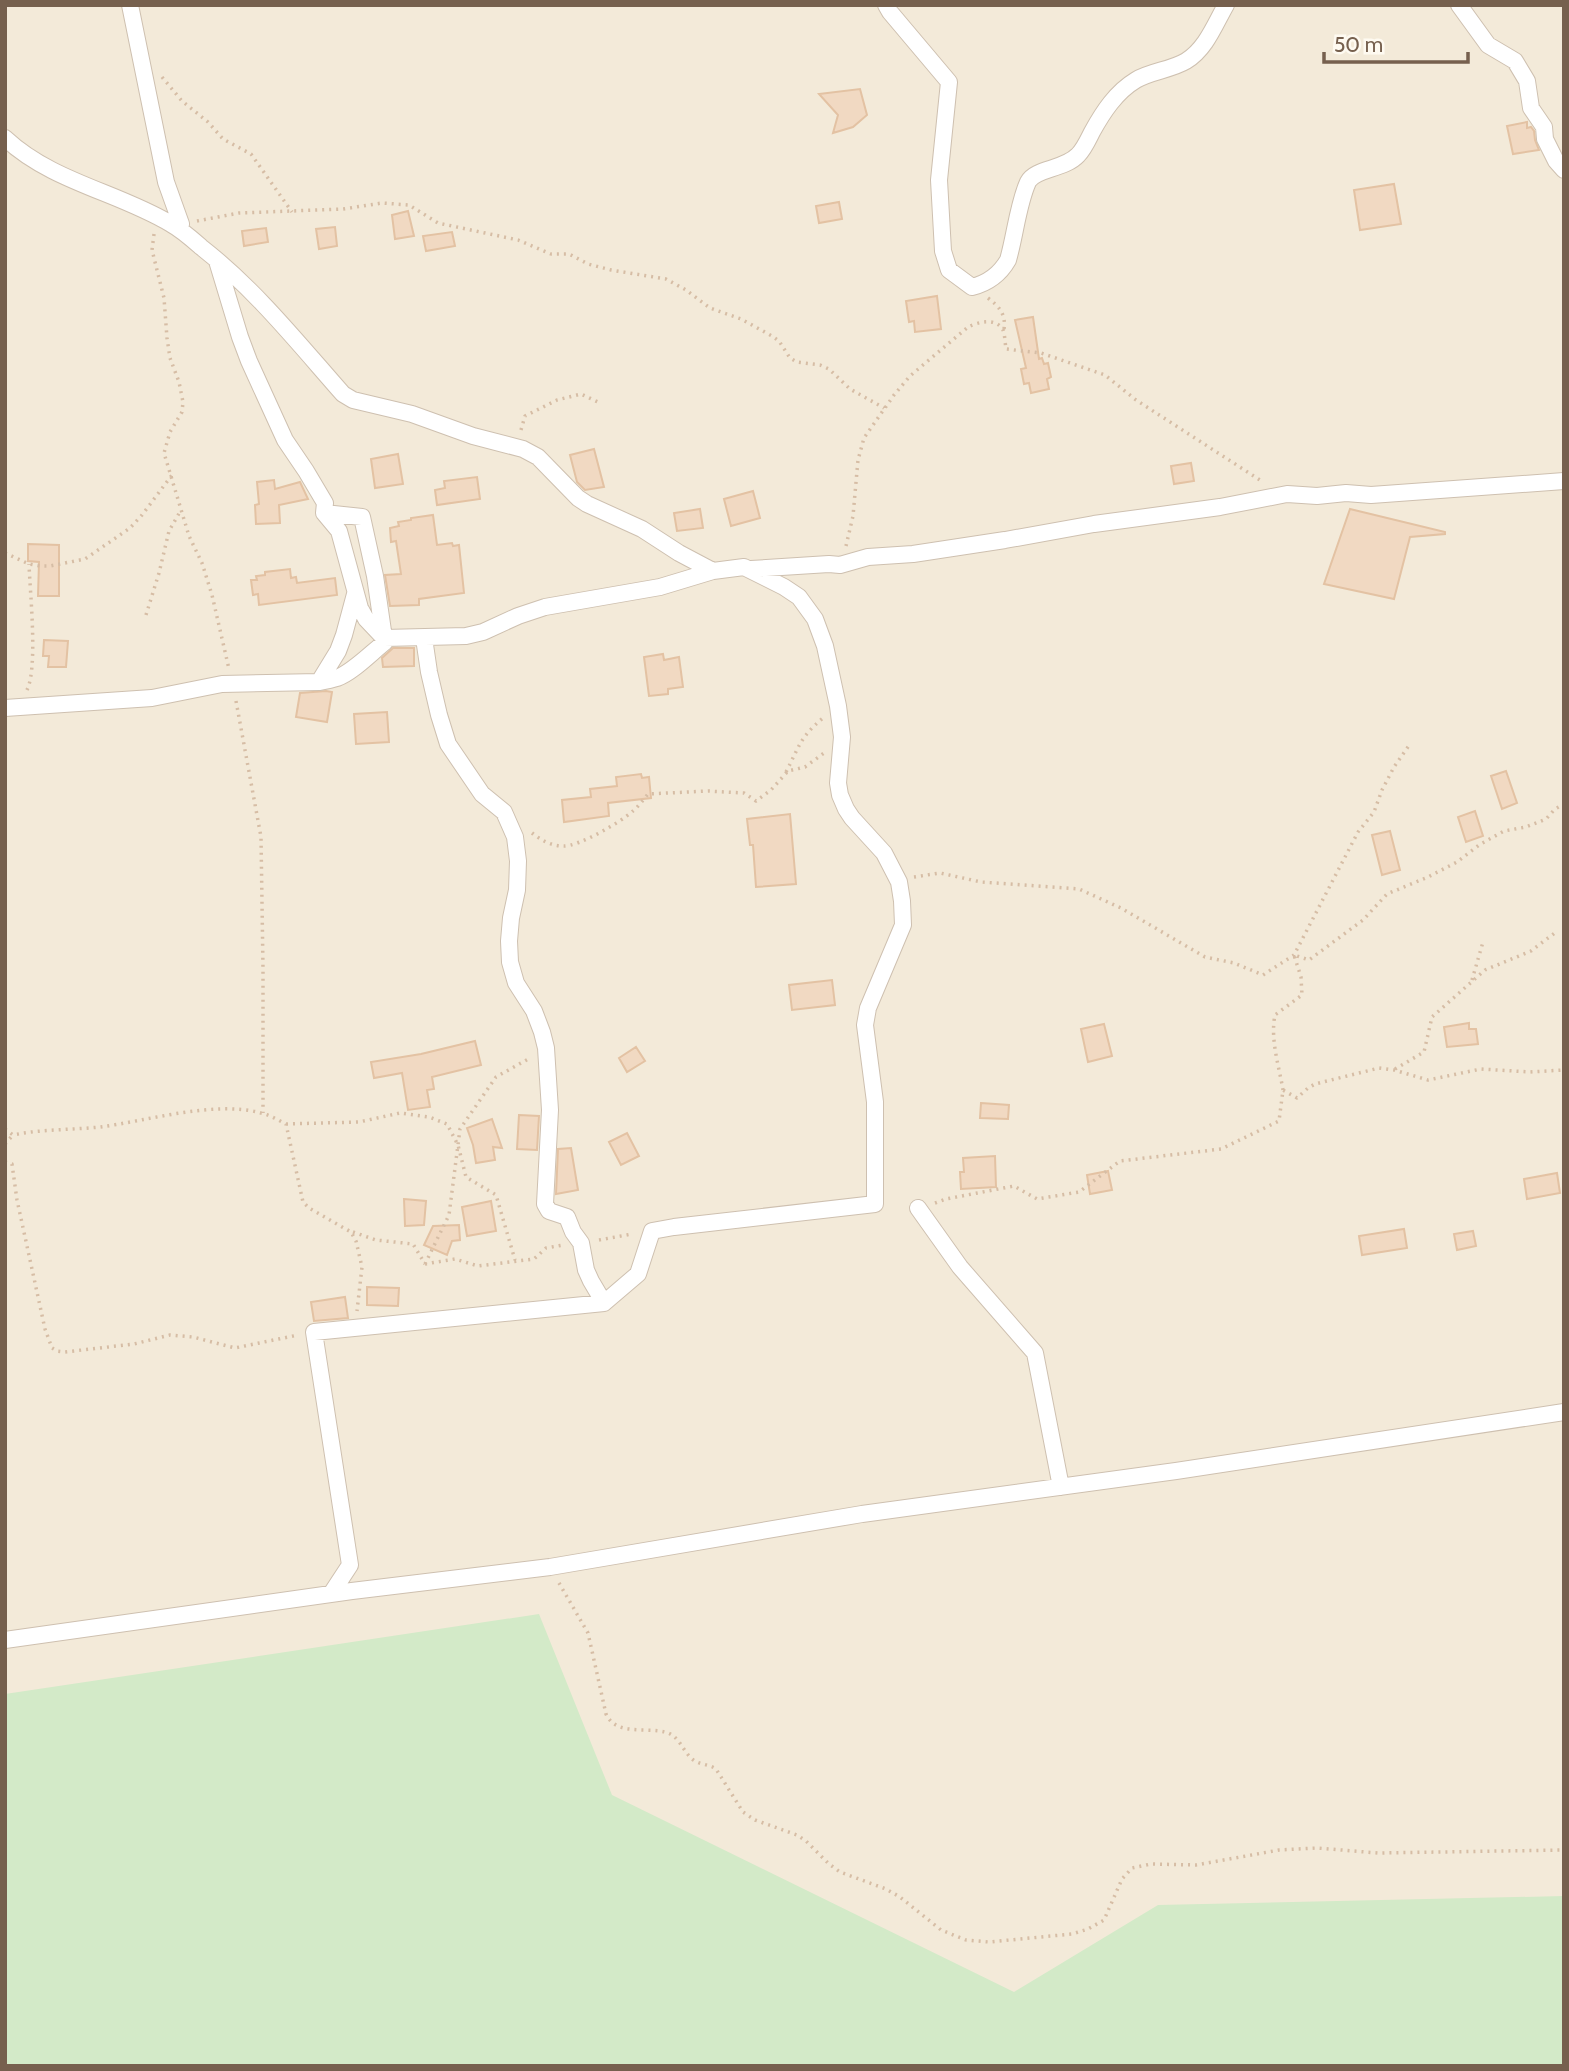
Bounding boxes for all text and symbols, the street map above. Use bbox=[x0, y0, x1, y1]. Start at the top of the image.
scale bar bbox=[1324, 21, 1468, 65]
text: 50 m bbox=[1334, 32, 1383, 57]

